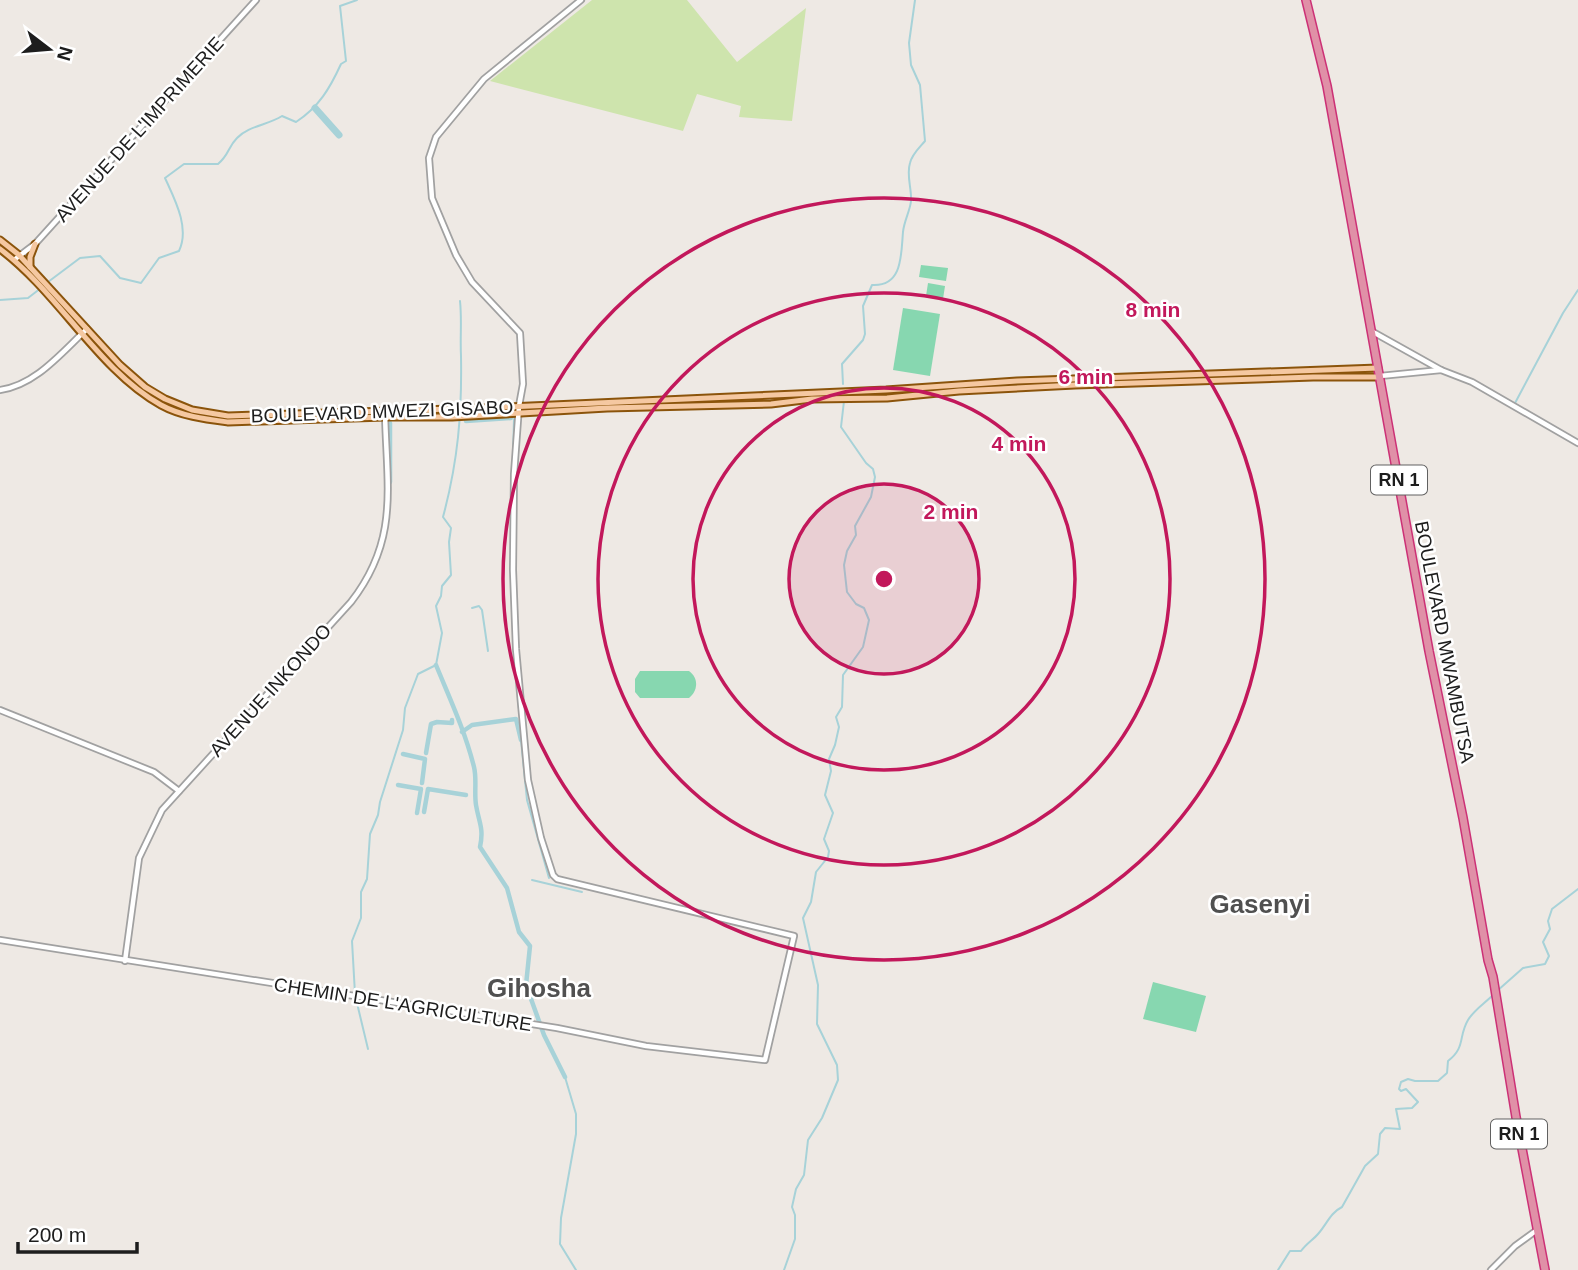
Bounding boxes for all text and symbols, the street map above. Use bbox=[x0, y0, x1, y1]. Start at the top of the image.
north arrow bbox=[14, 14, 84, 84]
street label: AVENUE DE L'IMPRIMERIE bbox=[50, 32, 228, 226]
text: 8 min bbox=[1126, 298, 1180, 321]
text: 6 min bbox=[1059, 365, 1113, 388]
street label: BOULEVARD MWEZI GISABO bbox=[250, 396, 514, 427]
text: 4 min bbox=[992, 432, 1046, 455]
road number: RN 1 bbox=[1371, 466, 1427, 494]
text: 2 min bbox=[924, 500, 978, 523]
street label: BOULEVARD MWAMBUTSA bbox=[1411, 519, 1478, 765]
centre of rings bbox=[872, 567, 896, 591]
street label: AVENUE INKONDO bbox=[205, 620, 335, 761]
district label: Gasenyi bbox=[1209, 889, 1311, 919]
district label: Gihosha bbox=[487, 973, 592, 1003]
street label: CHEMIN DE L'AGRICULTURE bbox=[272, 974, 533, 1035]
road number: RN 1 bbox=[1491, 1120, 1547, 1148]
scale bar bbox=[18, 1210, 136, 1254]
text: 200 m bbox=[28, 1223, 86, 1246]

